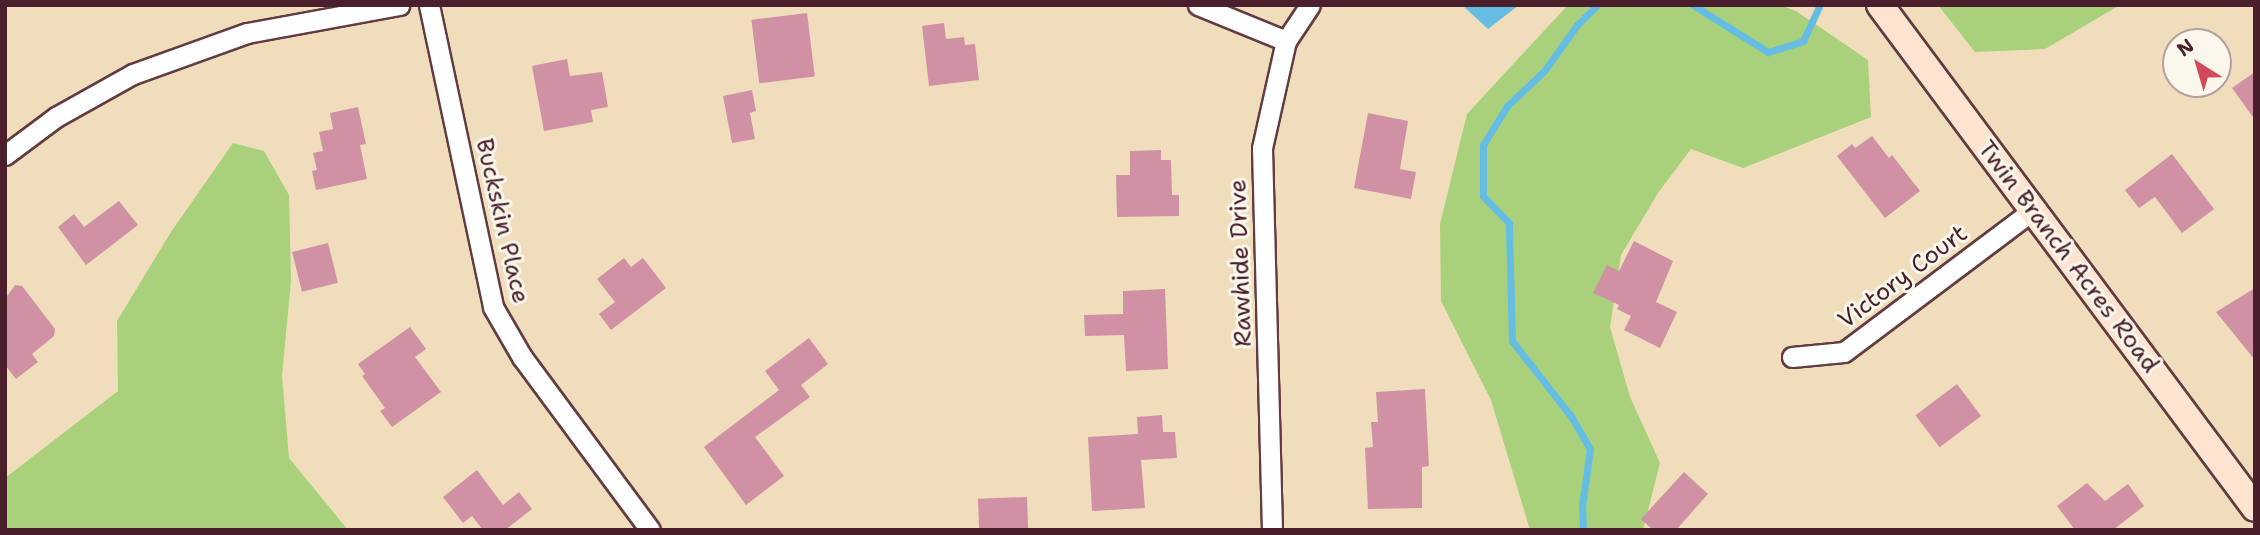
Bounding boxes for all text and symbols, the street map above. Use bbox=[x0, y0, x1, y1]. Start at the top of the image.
north arrow bbox=[2162, 28, 2232, 98]
text: N bbox=[2172, 33, 2199, 62]
street label: Twin Branch Acres Road bbox=[1971, 135, 2165, 379]
street label: Buckskin Place bbox=[469, 136, 535, 306]
street label: Rawhide Drive bbox=[1224, 179, 1258, 347]
street label: Victory Court bbox=[1833, 219, 1973, 335]

